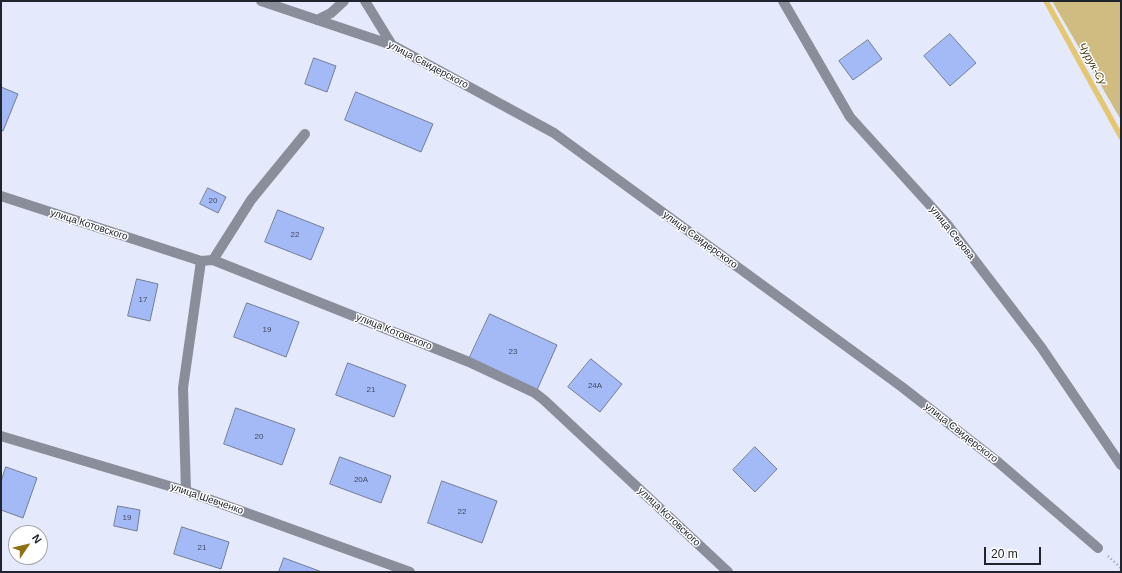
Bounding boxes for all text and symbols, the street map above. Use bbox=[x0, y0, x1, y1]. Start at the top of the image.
street label: улица Свидерского bbox=[386, 39, 470, 91]
water label: Чурук-Су bbox=[1075, 41, 1109, 87]
house number: 20 bbox=[209, 196, 217, 206]
street label: улица Серова bbox=[927, 204, 977, 262]
street label: улица Котовского bbox=[49, 207, 129, 243]
street label: улица Свидерского bbox=[660, 209, 740, 271]
house number: 22 bbox=[291, 230, 299, 240]
house number: 17 bbox=[139, 295, 147, 305]
street label: улица Котовского bbox=[354, 311, 434, 353]
house number: 19 bbox=[263, 325, 271, 335]
house number: 23 bbox=[509, 347, 517, 357]
house number: 24А bbox=[588, 381, 602, 391]
house number: 21 bbox=[367, 385, 375, 395]
street label: улица Свидерского bbox=[922, 401, 1000, 465]
house number: 20 bbox=[255, 432, 263, 442]
house number: 20А bbox=[354, 475, 368, 485]
street label: улица Шевченко bbox=[169, 481, 245, 517]
street label: улица Котовского bbox=[635, 485, 703, 549]
house number: 22 bbox=[458, 507, 466, 517]
house number: 19 bbox=[123, 513, 131, 523]
north arrow bbox=[8, 525, 48, 565]
text: N bbox=[30, 532, 44, 545]
scale bar bbox=[986, 539, 1043, 565]
house number: 21 bbox=[198, 543, 206, 553]
text: 20 m bbox=[991, 547, 1018, 561]

